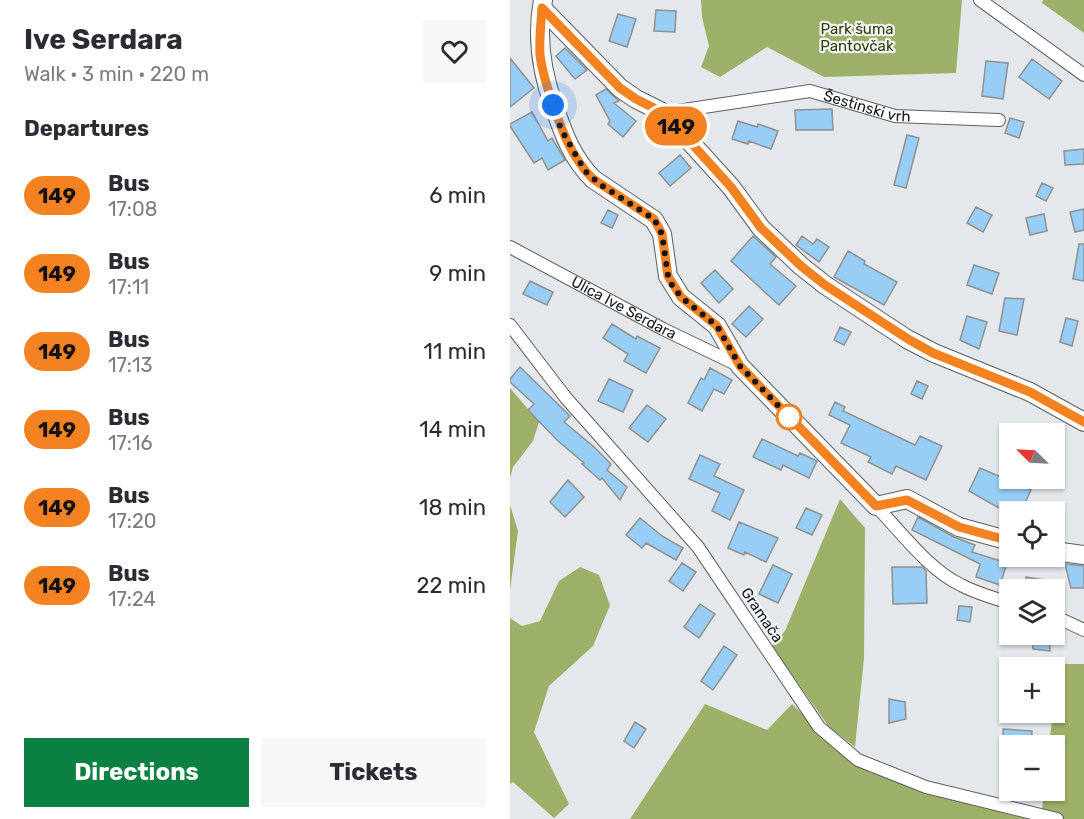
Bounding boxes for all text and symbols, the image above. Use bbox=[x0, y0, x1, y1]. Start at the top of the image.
button: heart bbox=[423, 20, 486, 83]
park label: Park šuma Pantovčak bbox=[820, 20, 894, 55]
text: Ive Serdara bbox=[24, 23, 183, 56]
text: Walk · 3 min · 220 m bbox=[24, 62, 209, 86]
street label: Šestinski vrh bbox=[821, 86, 911, 126]
your location bbox=[538, 90, 568, 120]
line badge: 149 bbox=[642, 106, 711, 146]
text: 149 bbox=[657, 114, 695, 139]
text: Departures bbox=[24, 115, 149, 142]
text: Bus bbox=[108, 170, 150, 197]
text: 6 min bbox=[429, 182, 486, 209]
text: 149 bbox=[38, 183, 76, 208]
text: 17:08 bbox=[108, 197, 157, 221]
text: Bus bbox=[108, 248, 150, 275]
text: 9 min bbox=[429, 260, 486, 287]
text: 149 bbox=[38, 261, 76, 286]
street label: Ulica Ive Serdara bbox=[568, 272, 679, 343]
text: 17:11 bbox=[108, 275, 149, 299]
text: Bus bbox=[108, 326, 150, 353]
text: 11 min bbox=[424, 338, 486, 365]
text: 149 bbox=[38, 339, 76, 364]
text: 17:13 bbox=[108, 353, 153, 377]
text: Bus bbox=[108, 404, 150, 431]
unlabelled marker bbox=[776, 404, 802, 430]
text: 14 min bbox=[419, 416, 486, 443]
text: 149 bbox=[38, 417, 76, 442]
north arrow bbox=[999, 423, 1065, 489]
map controls bbox=[999, 423, 1065, 801]
text: 17:16 bbox=[108, 431, 153, 455]
text: Bus bbox=[108, 482, 150, 509]
text: 18 min bbox=[419, 494, 486, 521]
text: 149 bbox=[38, 495, 76, 520]
button: locate bbox=[999, 501, 1065, 567]
text: 17:20 bbox=[108, 509, 156, 533]
text: Bus bbox=[108, 560, 150, 587]
text: 22 min bbox=[417, 572, 486, 599]
text: 149 bbox=[38, 573, 76, 598]
button: layers bbox=[999, 579, 1065, 645]
street label: Gramača bbox=[737, 584, 787, 646]
text: 17:24 bbox=[108, 587, 156, 611]
button: + bbox=[999, 657, 1065, 723]
button: − bbox=[999, 735, 1065, 801]
button: Directions bbox=[24, 738, 249, 807]
button: Tickets bbox=[261, 738, 486, 807]

